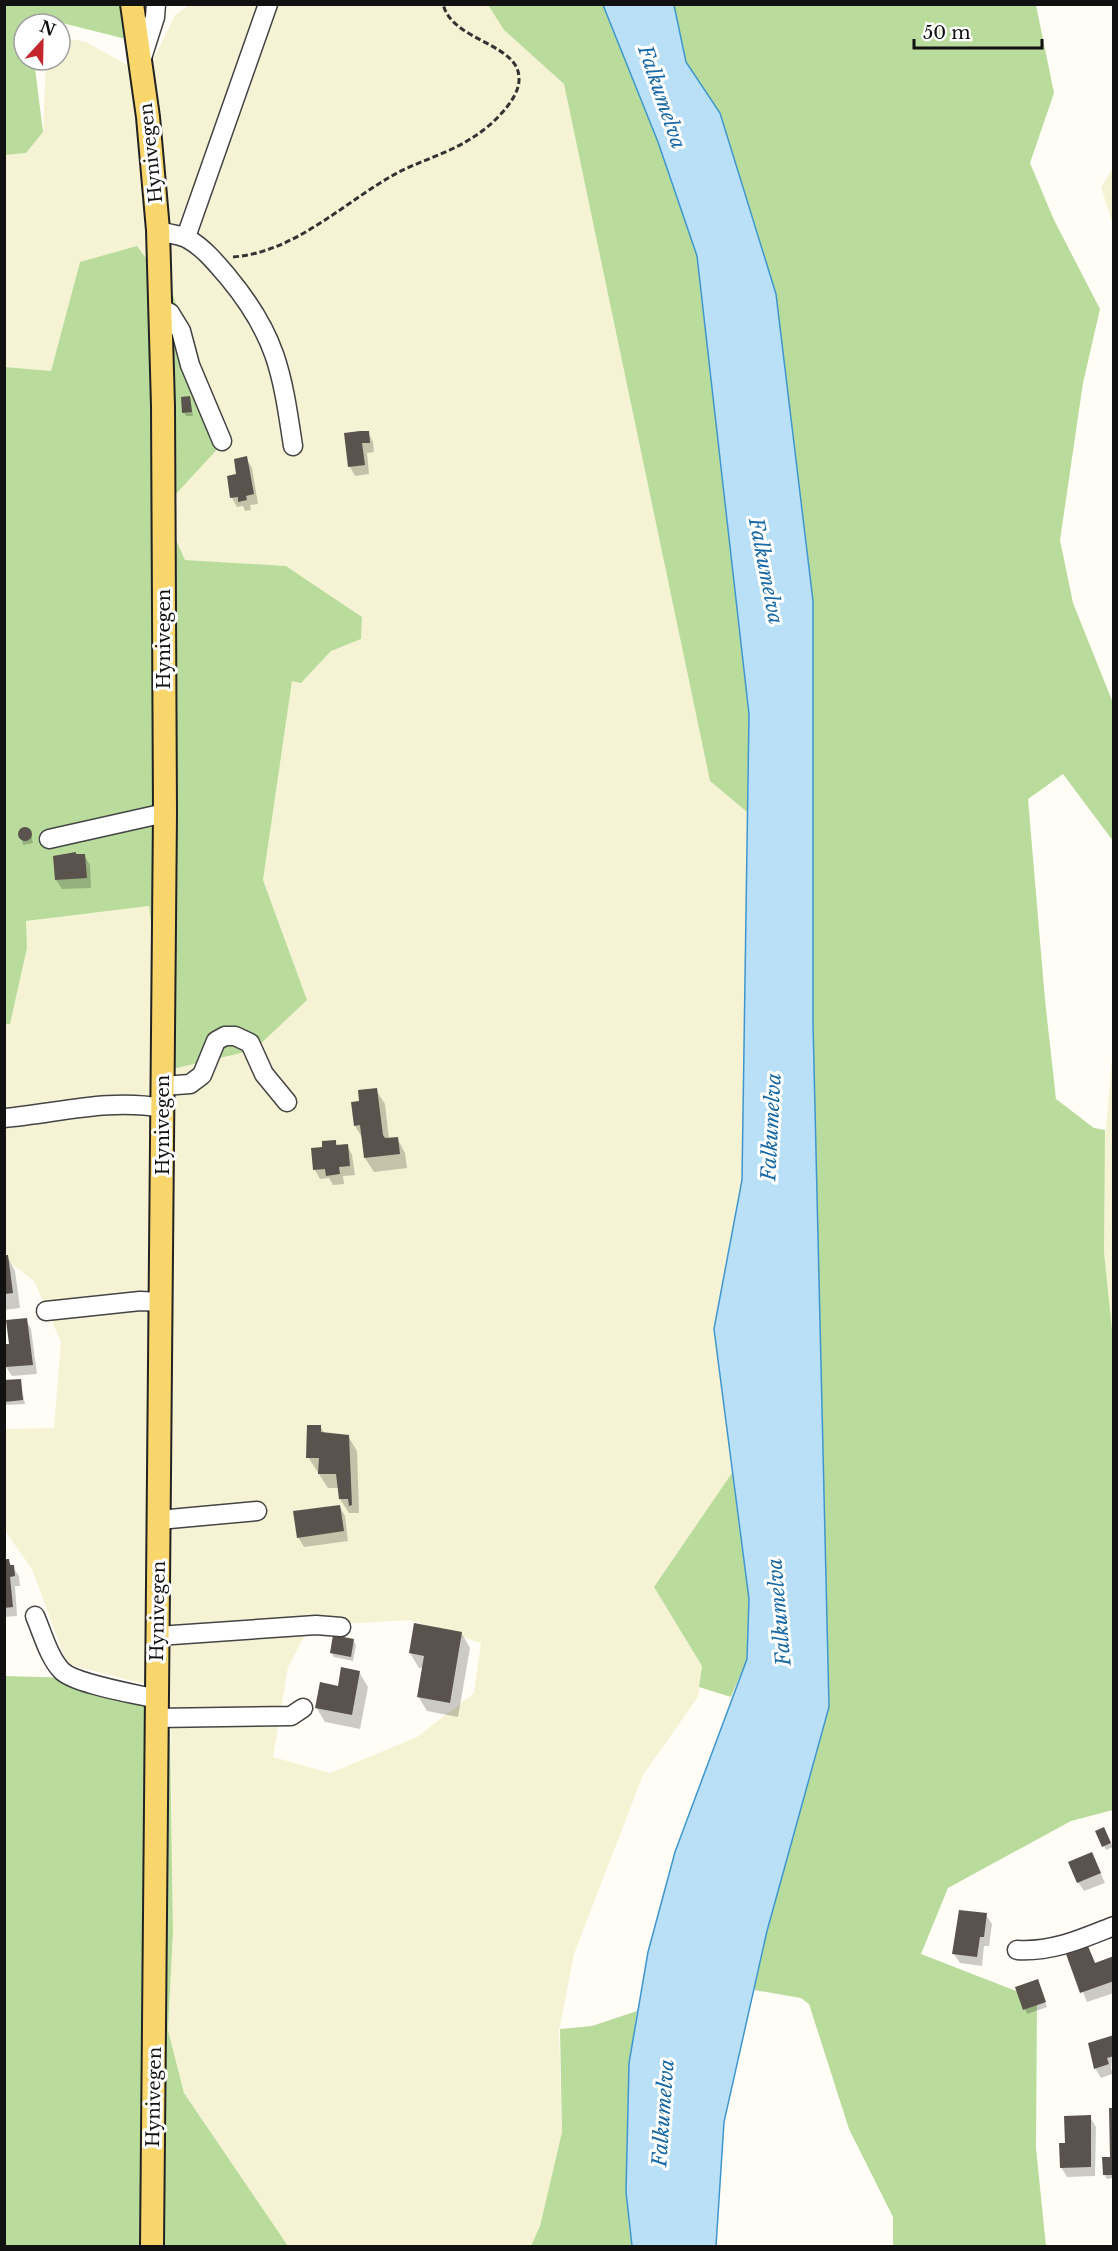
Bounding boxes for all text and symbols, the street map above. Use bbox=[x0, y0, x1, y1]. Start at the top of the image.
north arrow bbox=[12, 12, 72, 72]
scale bar bbox=[914, 12, 1042, 50]
text: N bbox=[37, 16, 58, 40]
text: 50 m bbox=[923, 22, 971, 44]
water label: Falkumelva bbox=[633, 41, 691, 152]
street label: Hynivegen bbox=[135, 102, 167, 204]
water label: Falkumelva bbox=[744, 515, 788, 626]
street label: Hynivegen bbox=[153, 589, 175, 689]
water label: Falkumelva bbox=[756, 1072, 786, 1183]
street label: Hynivegen bbox=[152, 1075, 174, 1175]
water label: Falkumelva bbox=[762, 1557, 796, 1668]
street label: Hynivegen bbox=[146, 1561, 170, 1661]
street label: Hynivegen bbox=[142, 2047, 166, 2147]
water label: Falkumelva bbox=[647, 2058, 679, 2169]

